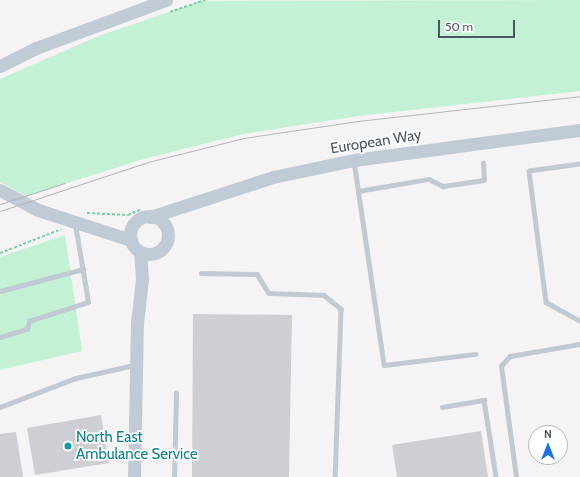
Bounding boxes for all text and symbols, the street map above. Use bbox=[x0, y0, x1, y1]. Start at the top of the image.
scale bar bbox=[440, 12, 517, 38]
text: 50 m bbox=[445, 19, 473, 34]
street label: European Way bbox=[329, 126, 423, 158]
north arrow bbox=[528, 425, 568, 465]
text: N bbox=[544, 427, 552, 441]
place label: North East Ambulance Service bbox=[76, 428, 198, 463]
marker: North East Ambulance Service bbox=[63, 441, 73, 451]

